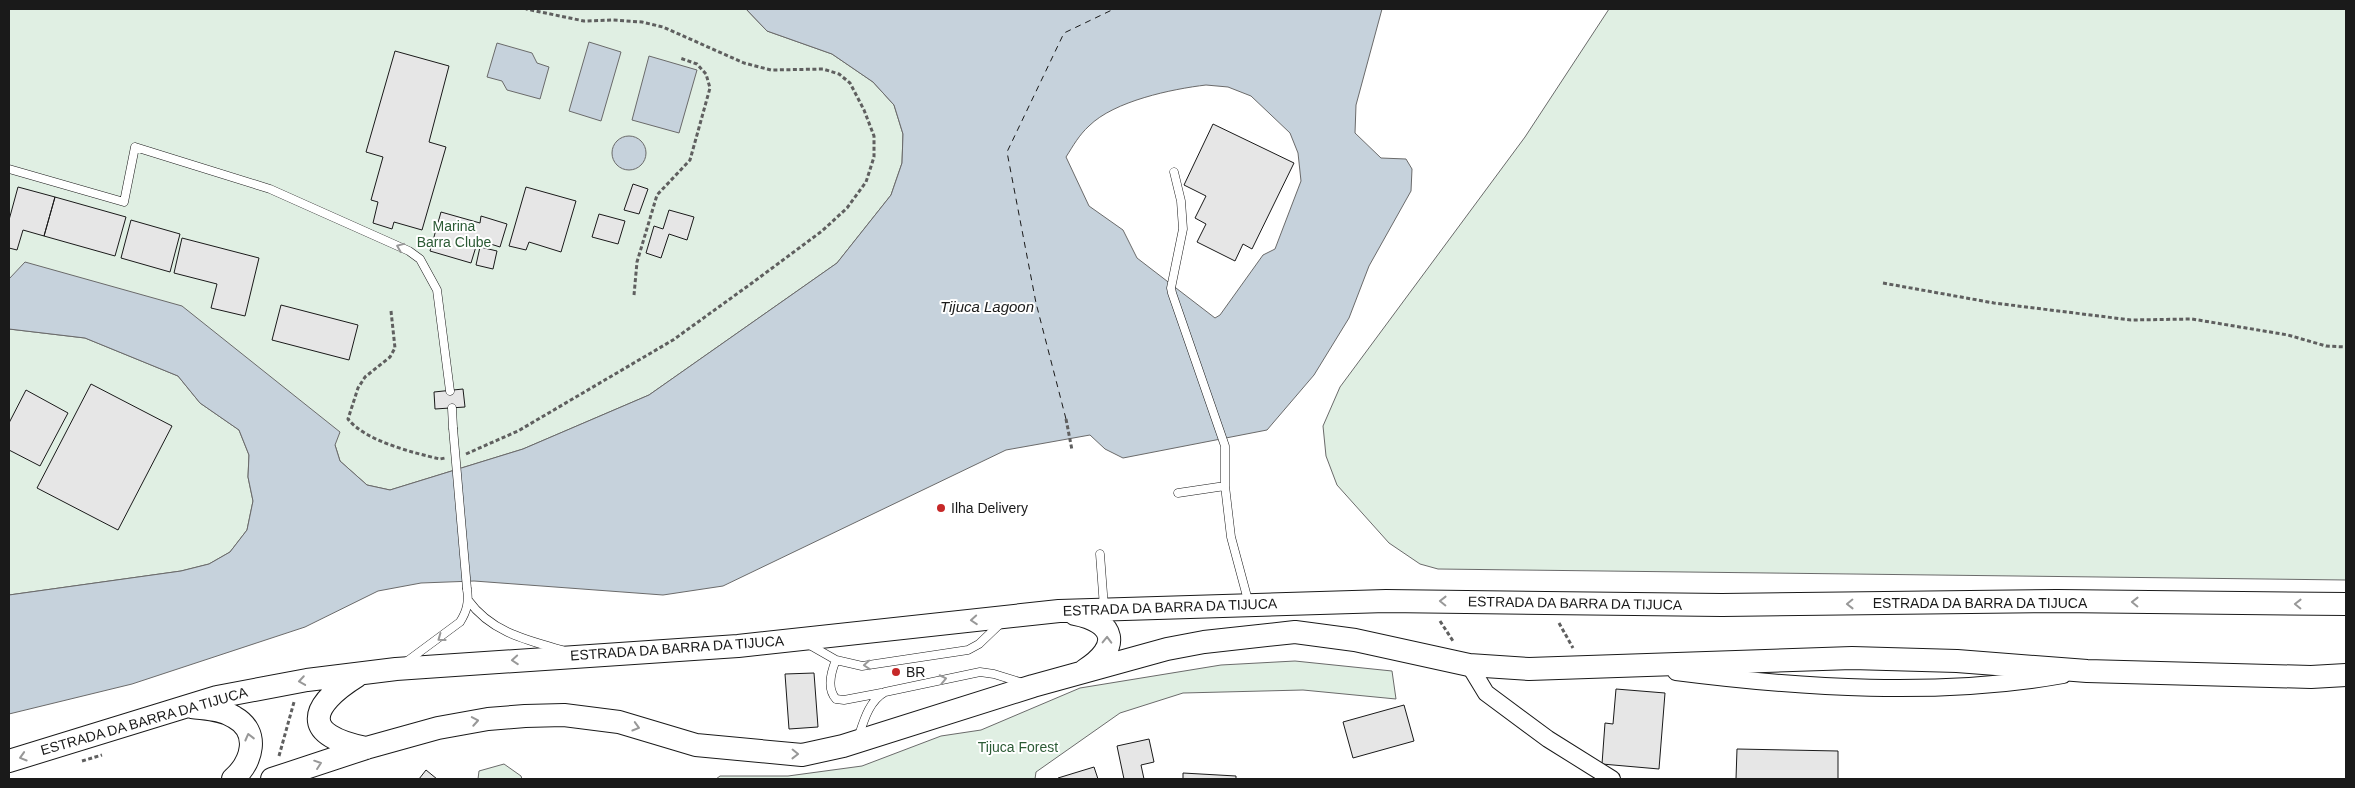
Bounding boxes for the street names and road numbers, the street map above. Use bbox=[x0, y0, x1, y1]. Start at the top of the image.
street label: ESTRADA DA BARRA DA TIJUCA bbox=[1468, 593, 1683, 613]
street label: ESTRADA DA BARRA DA TIJUCA bbox=[1063, 595, 1278, 619]
street label: ESTRADA DA BARRA DA TIJUCA bbox=[1873, 595, 2088, 611]
street label: ESTRADA DA BARRA DA TIJUCA bbox=[569, 632, 785, 663]
street label: ESTRADA DA BARRA DA TIJUCA bbox=[39, 684, 250, 758]

